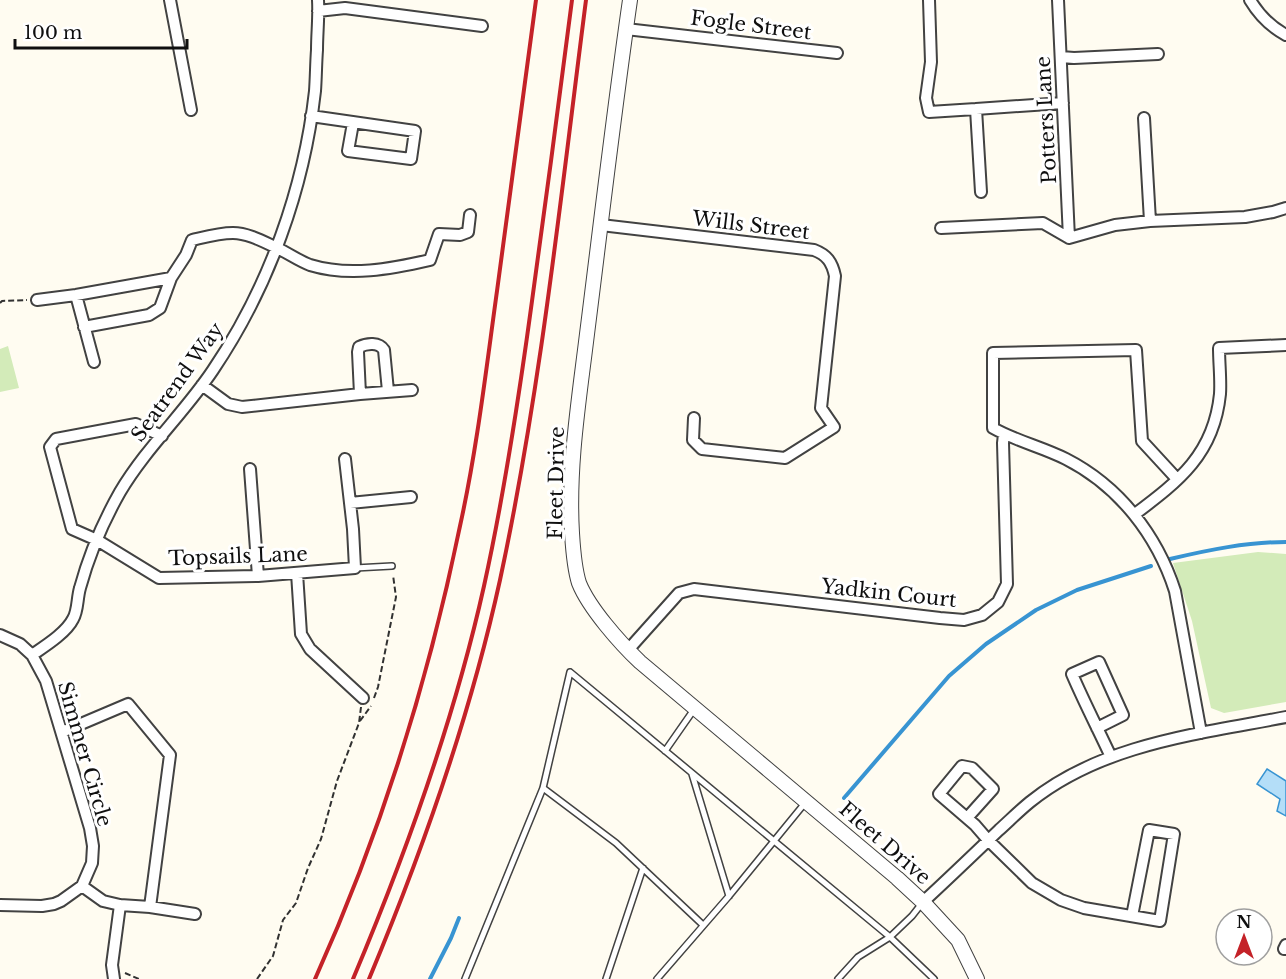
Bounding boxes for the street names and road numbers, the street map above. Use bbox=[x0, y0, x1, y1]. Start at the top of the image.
street label: Fogle Street bbox=[689, 6, 813, 44]
street label: Potters Lane bbox=[1031, 55, 1061, 185]
street label: Wills Street bbox=[690, 206, 812, 244]
street label: Seatrend Way bbox=[126, 318, 228, 446]
street label: Fleet Drive bbox=[543, 426, 569, 540]
street label: Topsails Lane bbox=[168, 542, 308, 570]
street label: Yadkin Court bbox=[819, 574, 958, 612]
street label: Simmer Circle bbox=[53, 679, 117, 829]
street label: Fleet Drive bbox=[834, 797, 936, 889]

